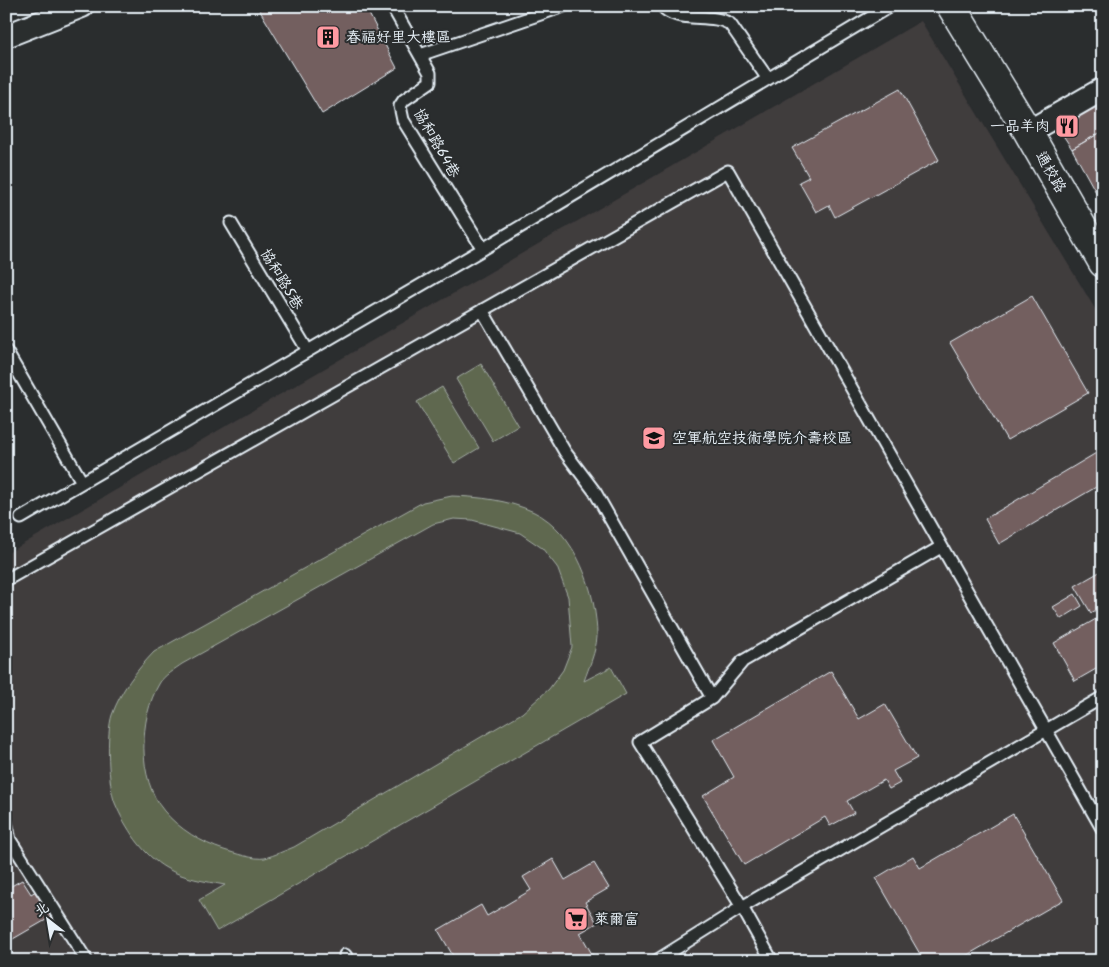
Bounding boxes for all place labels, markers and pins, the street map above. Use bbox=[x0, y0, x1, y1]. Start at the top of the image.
building icon: 春福好里大樓區 bbox=[315, 24, 341, 50]
place label: 春福好里大樓區 bbox=[346, 26, 451, 50]
restaurant icon: 一品羊肉 bbox=[1054, 113, 1080, 139]
place label: 一品羊肉 bbox=[990, 115, 1050, 139]
school or university icon: 空軍航空技術學院介壽校區 bbox=[641, 425, 667, 451]
place label: 空軍航空技術學院介壽校區 bbox=[672, 427, 852, 451]
supermarket icon: 萊爾富 bbox=[563, 906, 589, 932]
place label: 萊爾富 bbox=[594, 908, 639, 932]

